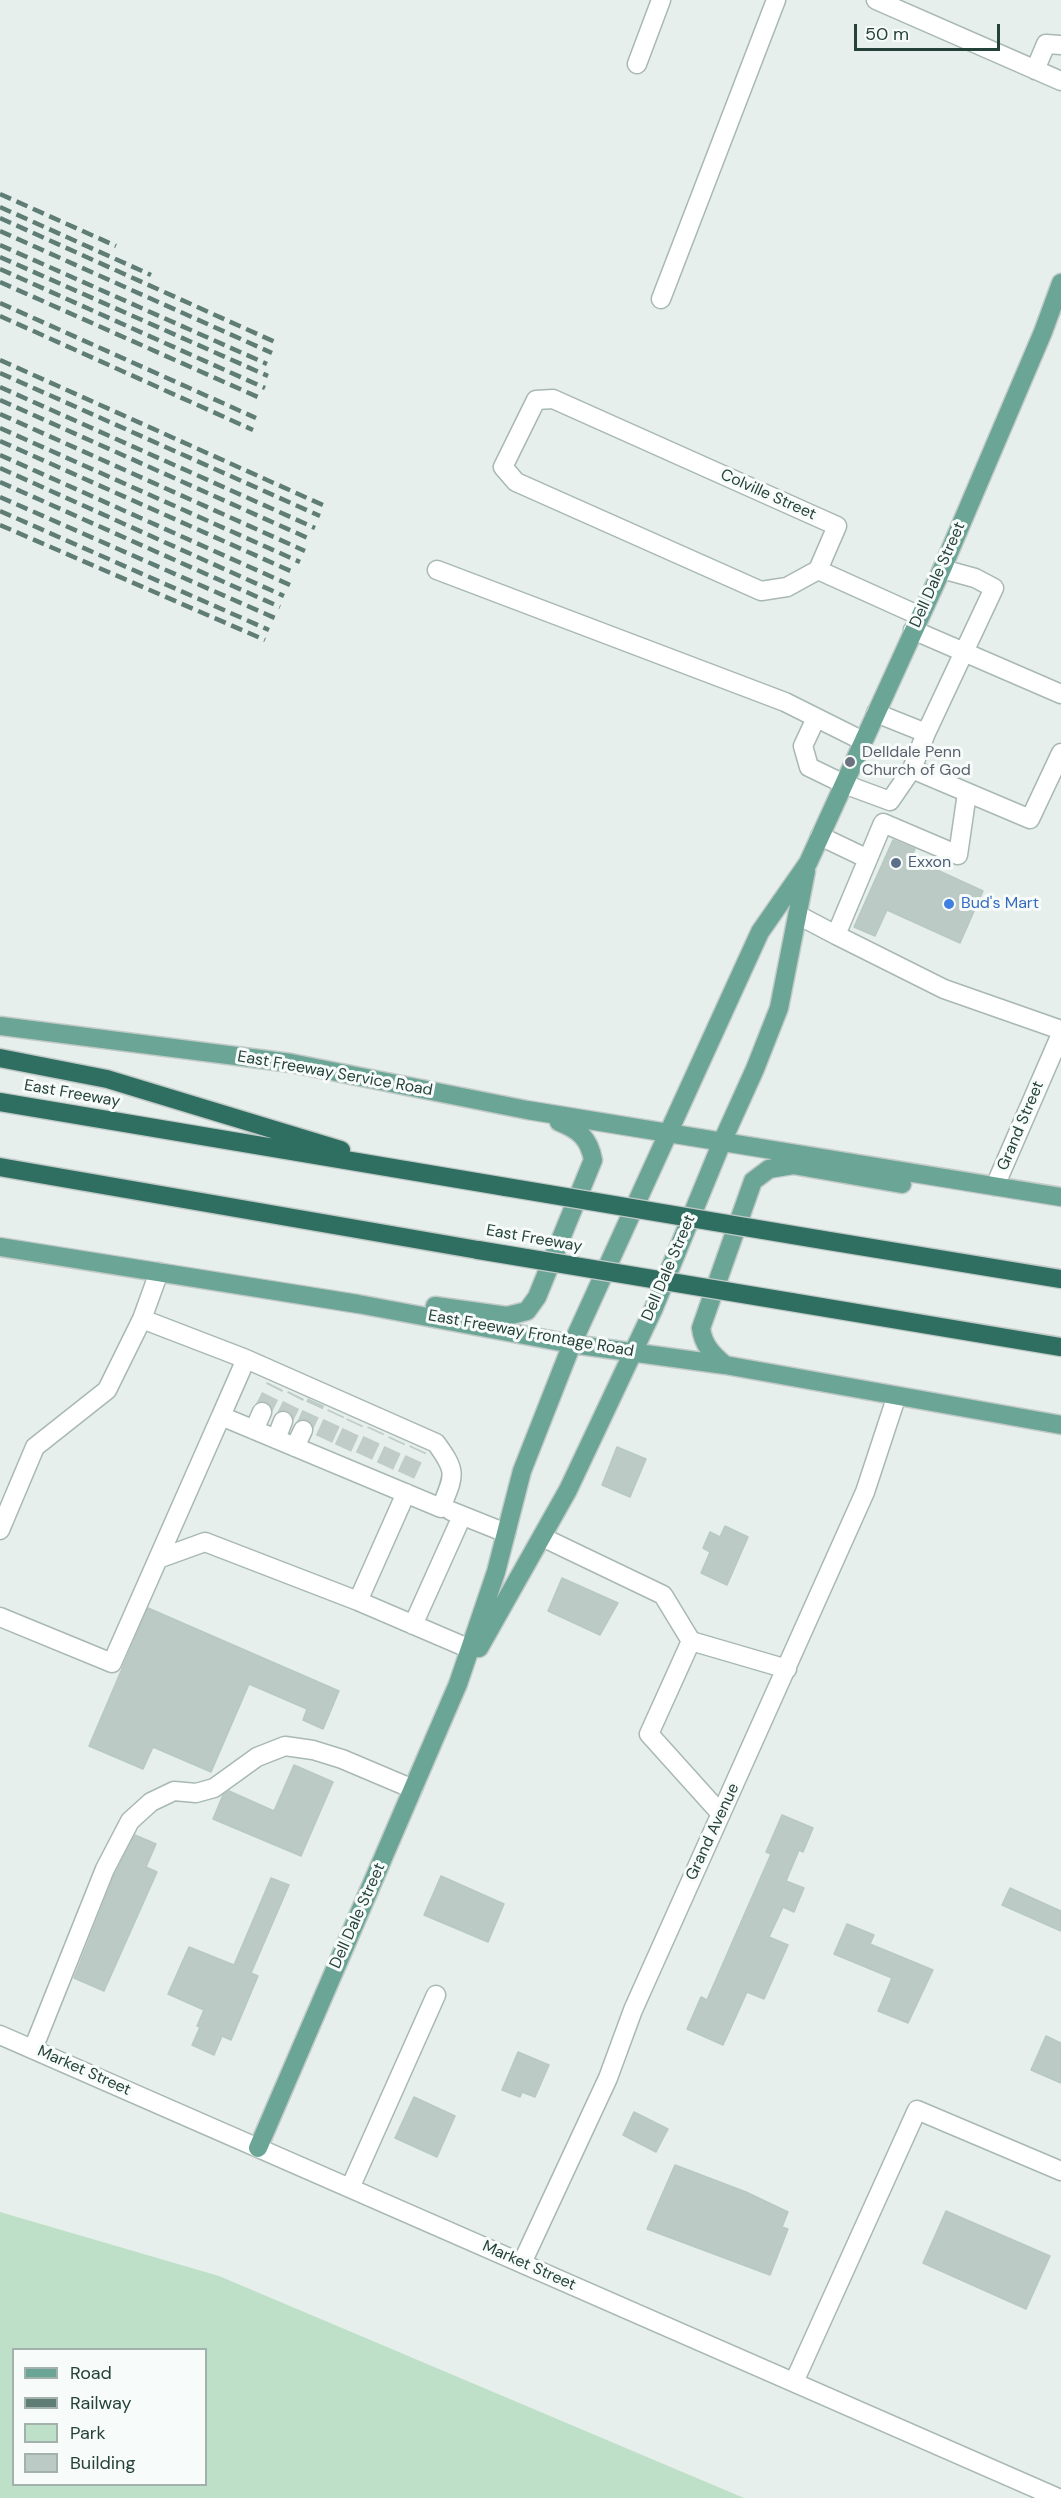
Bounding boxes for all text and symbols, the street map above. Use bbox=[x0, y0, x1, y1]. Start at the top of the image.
scale bar bbox=[857, 12, 1002, 50]
text: 50 m bbox=[865, 22, 909, 46]
street label: Colville Street bbox=[717, 465, 819, 525]
street label: Dell Dale Street bbox=[906, 519, 970, 631]
place label: Delldale Penn Church of God bbox=[862, 743, 971, 781]
marker: Delldale Penn Church of God bbox=[843, 755, 857, 769]
place label: Exxon bbox=[908, 853, 951, 873]
marker: Exxon bbox=[889, 856, 903, 870]
place label: Bud's Mart bbox=[961, 894, 1039, 914]
marker: Bud's Mart bbox=[942, 897, 956, 911]
street label: East Freeway Service Road bbox=[236, 1047, 434, 1101]
street label: East Freeway bbox=[22, 1076, 122, 1112]
street label: Grand Street bbox=[993, 1078, 1049, 1174]
street label: Dell Dale Street bbox=[638, 1212, 700, 1324]
street label: East Freeway bbox=[484, 1221, 584, 1257]
street label: East Freeway Frontage Road bbox=[427, 1306, 635, 1362]
street label: Grand Avenue bbox=[682, 1781, 744, 1883]
street label: Dell Dale Street bbox=[326, 1860, 390, 1972]
street label: Market Street bbox=[34, 2042, 134, 2100]
street label: Market Street bbox=[479, 2237, 579, 2295]
legend bbox=[12, 2348, 207, 2486]
text: Road bbox=[70, 2361, 112, 2385]
text: Railway bbox=[70, 2391, 132, 2415]
text: Park bbox=[70, 2421, 106, 2445]
text: Building bbox=[70, 2451, 135, 2475]

